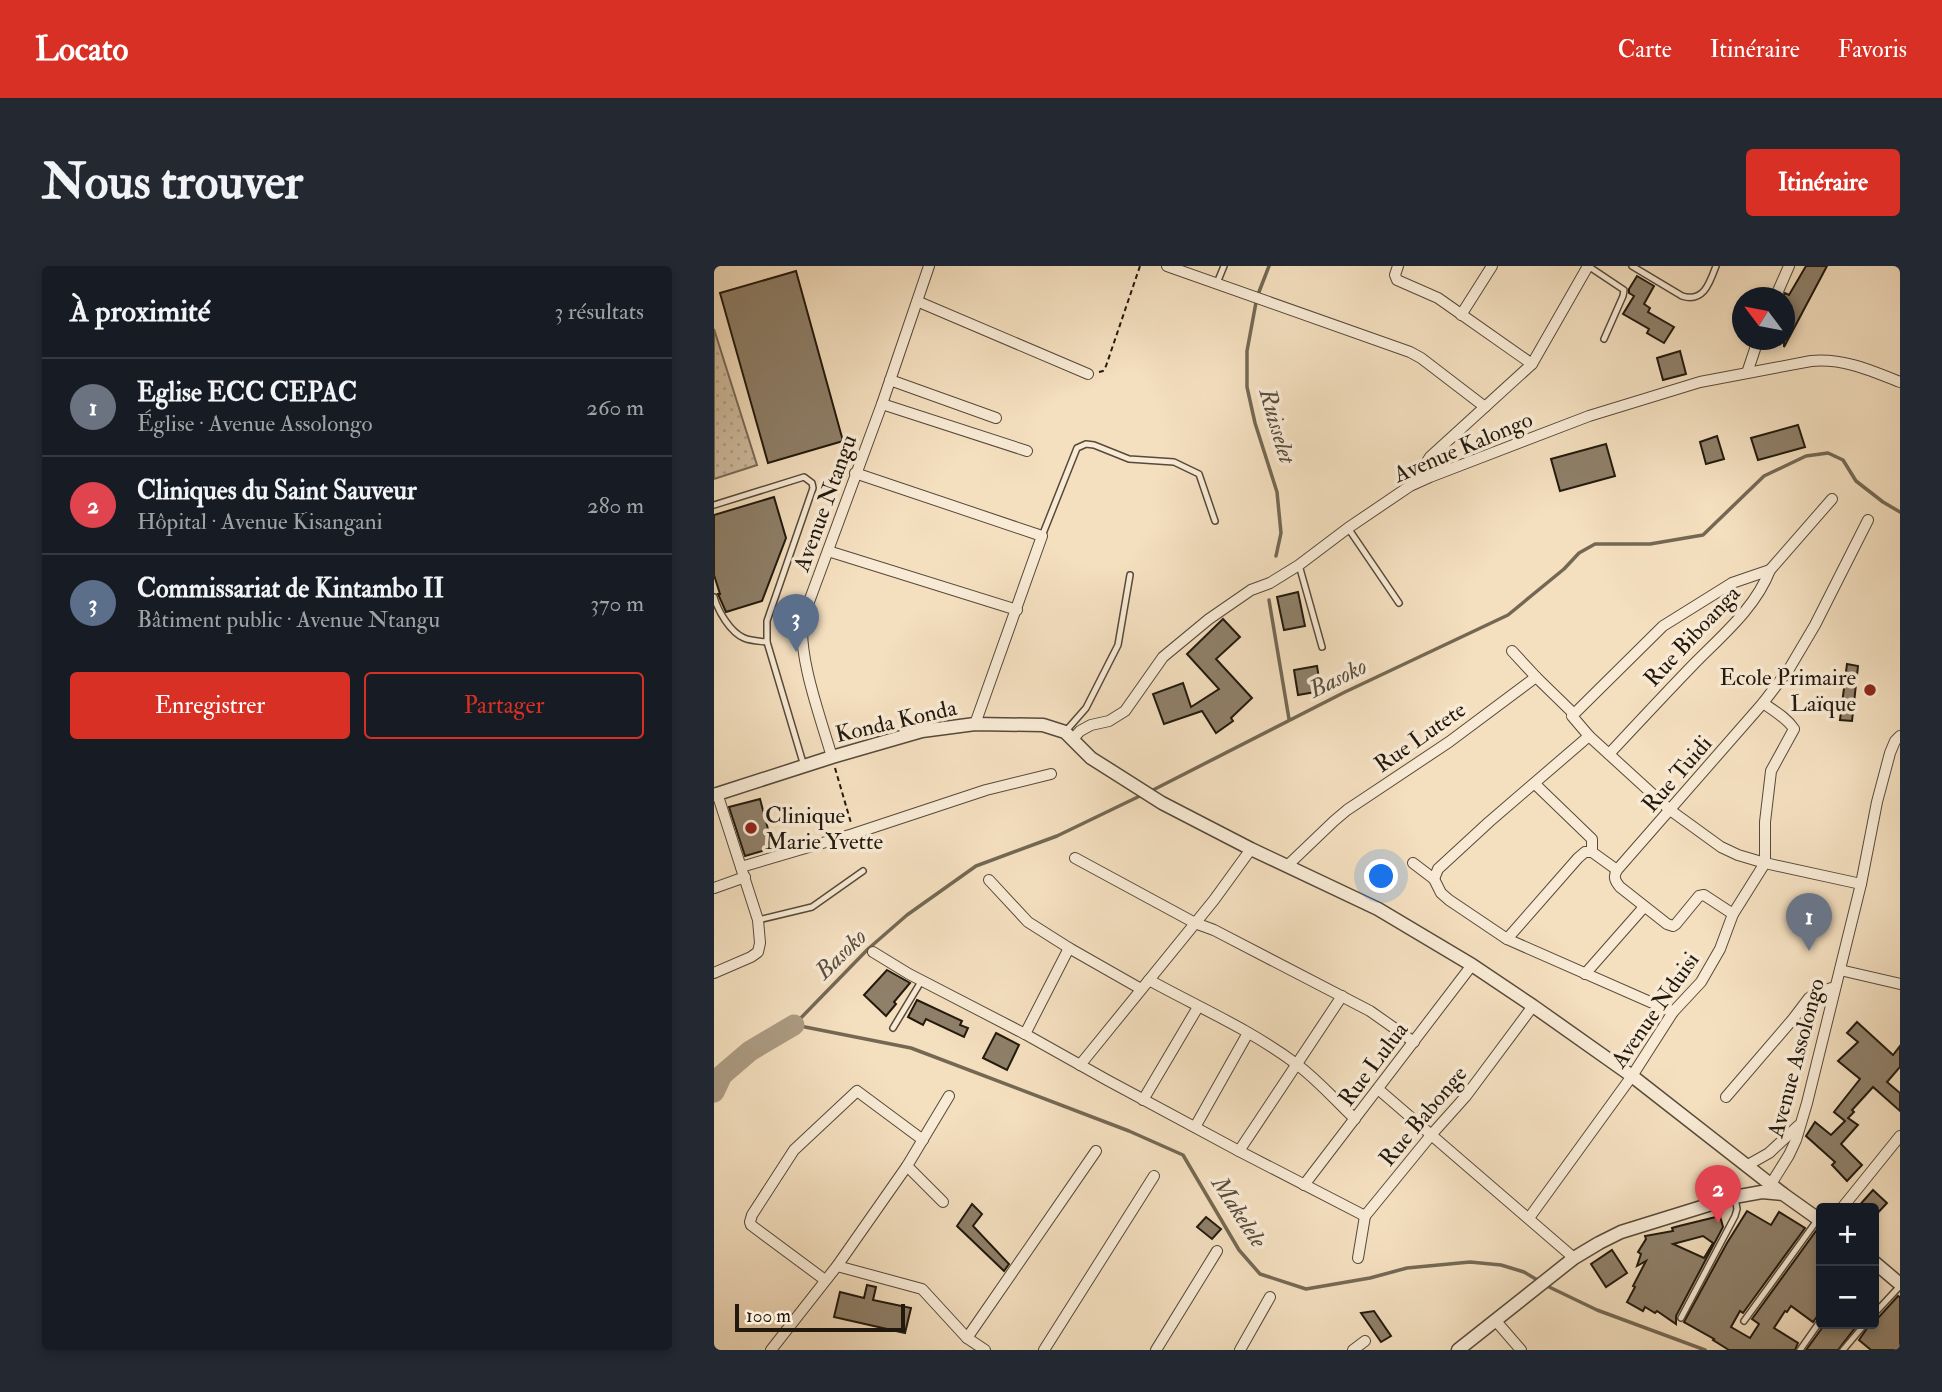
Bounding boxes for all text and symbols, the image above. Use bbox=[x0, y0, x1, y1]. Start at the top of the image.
text: Locato bbox=[35, 29, 128, 70]
text: Carte bbox=[1618, 34, 1672, 65]
text: Itinéraire bbox=[1710, 34, 1800, 65]
text: Favoris bbox=[1838, 34, 1907, 65]
button: Itinéraire bbox=[1746, 149, 1900, 216]
text: Nous trouver bbox=[42, 152, 303, 213]
north arrow bbox=[1732, 287, 1795, 350]
text: À proximité bbox=[70, 293, 210, 330]
text: 3 résultats bbox=[554, 297, 644, 326]
text: Eglise ECC CEPAC bbox=[137, 377, 357, 409]
water label: Ruisselet bbox=[1251, 384, 1303, 468]
text: 1 bbox=[89, 393, 97, 422]
text: 260 m bbox=[586, 393, 644, 422]
street label: Avenue Kalongo bbox=[1388, 405, 1537, 490]
text: Église · Avenue Assolongo bbox=[137, 409, 372, 438]
street label: Avenue Ntangu bbox=[786, 430, 863, 576]
text: Cliniques du Saint Sauveur bbox=[137, 475, 417, 507]
text: 2 bbox=[87, 491, 99, 520]
text: 280 m bbox=[587, 491, 644, 520]
text: Hôpital · Avenue Kisangani bbox=[137, 507, 383, 536]
text: Commissariat de Kintambo II bbox=[137, 573, 444, 605]
street label: Rue Biboanga bbox=[1638, 579, 1747, 693]
text: 3 bbox=[89, 589, 97, 618]
text: 370 m bbox=[590, 589, 644, 618]
pin: 3 bbox=[773, 594, 819, 652]
text: Bâtiment public · Avenue Ntangu bbox=[137, 605, 440, 634]
water label: Basoko bbox=[1303, 651, 1372, 706]
place label: Ecole Primaire Laïque bbox=[1720, 663, 1856, 718]
button: Enregistrer bbox=[70, 672, 350, 739]
button: Partager bbox=[364, 672, 644, 739]
marker: Ecole Primaire Laïque bbox=[1862, 682, 1878, 698]
street label: Konda Konda bbox=[833, 693, 960, 749]
street label: Rue Lutete bbox=[1369, 695, 1472, 779]
street label: Rue Tuidi bbox=[1636, 730, 1718, 818]
place label: Clinique Marie Yvette bbox=[765, 801, 883, 856]
marker: Clinique Marie Yvette bbox=[743, 820, 759, 836]
your location bbox=[1364, 859, 1398, 893]
pin: 1 bbox=[1786, 893, 1832, 951]
water label: Basoko bbox=[808, 922, 874, 987]
street label: Avenue Nduisi bbox=[1604, 946, 1706, 1074]
street label: Avenue Assolongo bbox=[1761, 975, 1831, 1142]
street label: Rue Lulua bbox=[1332, 1016, 1414, 1112]
street label: Rue Babonge bbox=[1373, 1060, 1474, 1172]
pin: 2 bbox=[1695, 1165, 1741, 1223]
water label: Makelele bbox=[1203, 1169, 1274, 1255]
map controls bbox=[1816, 1203, 1879, 1329]
button: + bbox=[1816, 1203, 1879, 1266]
button: − bbox=[1816, 1266, 1879, 1329]
scale bar bbox=[735, 1301, 905, 1333]
text: 100 m bbox=[746, 1304, 791, 1328]

